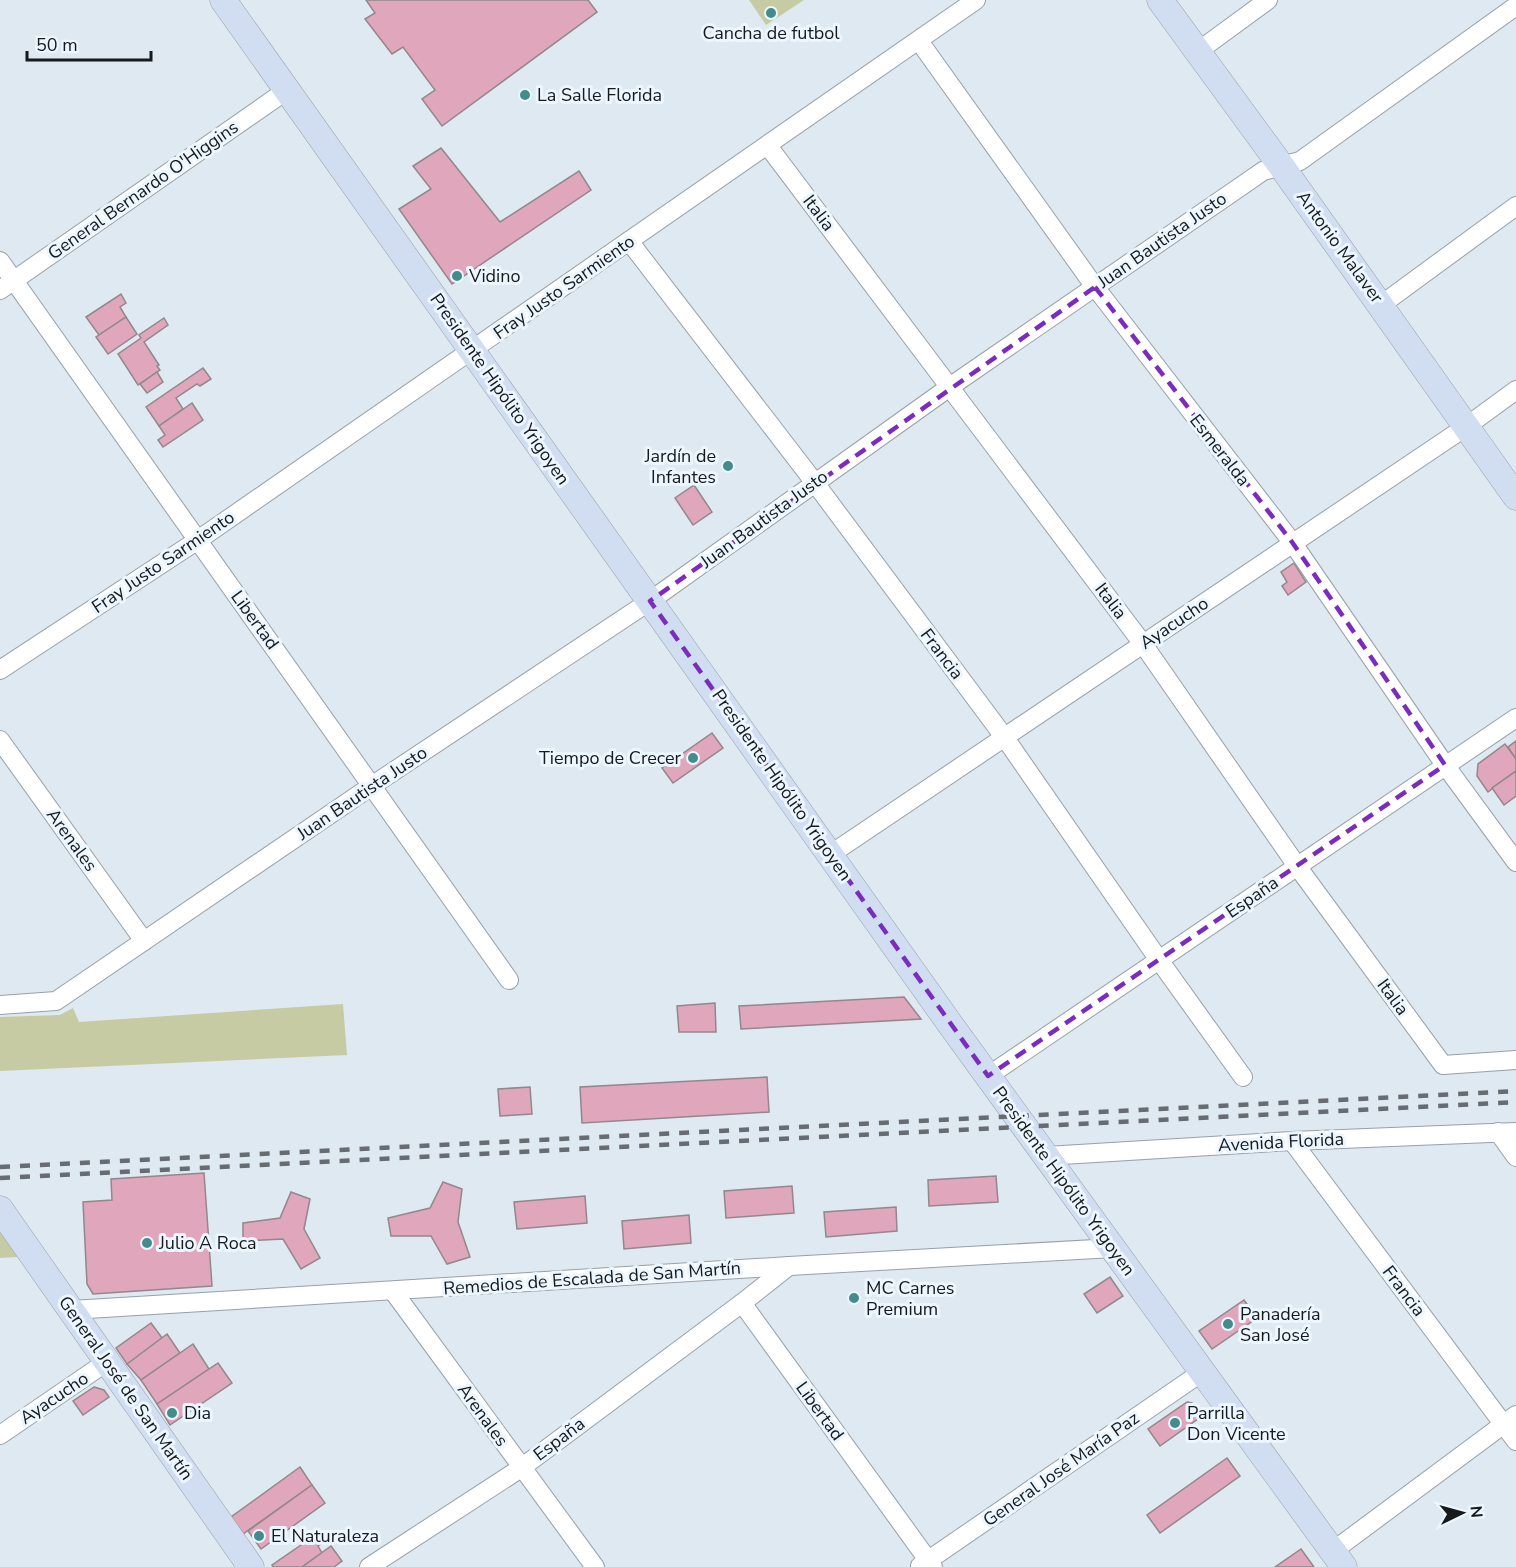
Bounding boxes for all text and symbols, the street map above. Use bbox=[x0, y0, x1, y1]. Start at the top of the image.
marker: Cancha de futbol bbox=[764, 6, 778, 20]
place label: Cancha de futbol bbox=[702, 21, 840, 45]
scale bar bbox=[27, 24, 152, 62]
text: 50 m bbox=[36, 33, 78, 57]
place label: La Salle Florida bbox=[537, 83, 662, 107]
marker: La Salle Florida bbox=[518, 88, 532, 102]
street label: General Bernardo O'Higgins bbox=[43, 115, 243, 265]
street label: Juan Bautista Justo bbox=[1092, 186, 1231, 294]
street label: Antonio Malaver bbox=[1291, 186, 1389, 308]
street label: Italia bbox=[798, 190, 840, 236]
street label: Fray Justo Sarmiento bbox=[489, 229, 639, 345]
place label: Vidino bbox=[468, 264, 520, 288]
marker: Vidino bbox=[450, 269, 464, 283]
street label: Presidente Hipólito Yrigoyen bbox=[425, 288, 575, 490]
street label: Esmeralda bbox=[1184, 409, 1256, 491]
place label: Jardín de Infantes bbox=[644, 444, 716, 489]
marker: Jardín de Infantes bbox=[721, 459, 735, 473]
street label: Juan Bautista Justo bbox=[695, 465, 833, 574]
street label: Fray Justo Sarmiento bbox=[87, 505, 239, 619]
street label: Italia bbox=[1090, 578, 1132, 624]
street label: Libertad bbox=[226, 586, 284, 654]
street label: Ayacucho bbox=[1135, 591, 1213, 655]
street label: Francia bbox=[915, 624, 969, 684]
street label: Presidente Hipólito Yrigoyen bbox=[707, 684, 857, 886]
street label: Juan Bautista Justo bbox=[291, 740, 432, 846]
place label: Tiempo de Crecer bbox=[539, 746, 682, 770]
marker: Tiempo de Crecer bbox=[686, 751, 700, 765]
street label: Arenales bbox=[41, 804, 103, 876]
street label: España bbox=[1221, 871, 1283, 923]
street label: Italia bbox=[1372, 974, 1414, 1020]
street label: Presidente Hipólito Yrigoyen bbox=[987, 1081, 1141, 1281]
street label: Avenida Florida bbox=[1217, 1127, 1345, 1157]
place label: Julio A Roca bbox=[158, 1231, 256, 1255]
marker: Julio A Roca bbox=[140, 1236, 154, 1250]
street label: Remedios de Escalada de San Martín bbox=[442, 1256, 742, 1300]
street label: Francia bbox=[1377, 1261, 1431, 1321]
place label: MC Carnes Premium bbox=[866, 1276, 954, 1321]
street label: General José de San Martín bbox=[53, 1291, 199, 1485]
marker: MC Carnes Premium bbox=[847, 1291, 861, 1305]
place label: Panadería San José bbox=[1240, 1302, 1321, 1347]
marker: Panadería San José bbox=[1221, 1317, 1235, 1331]
street label: Ayacucho bbox=[15, 1366, 93, 1430]
street label: Libertad bbox=[791, 1377, 849, 1445]
street label: Arenales bbox=[452, 1379, 514, 1451]
place label: Dia bbox=[184, 1401, 211, 1425]
place label: Parrilla Don Vicente bbox=[1187, 1401, 1286, 1446]
marker: Dia bbox=[165, 1406, 179, 1420]
street label: General José María Paz bbox=[978, 1406, 1144, 1532]
street label: España bbox=[528, 1412, 590, 1466]
marker: Parrilla Don Vicente bbox=[1168, 1416, 1182, 1430]
north arrow bbox=[1432, 1483, 1492, 1543]
text: N bbox=[1464, 1505, 1487, 1519]
place label: El Naturaleza bbox=[271, 1524, 379, 1548]
marker: El Naturaleza bbox=[252, 1529, 266, 1543]

